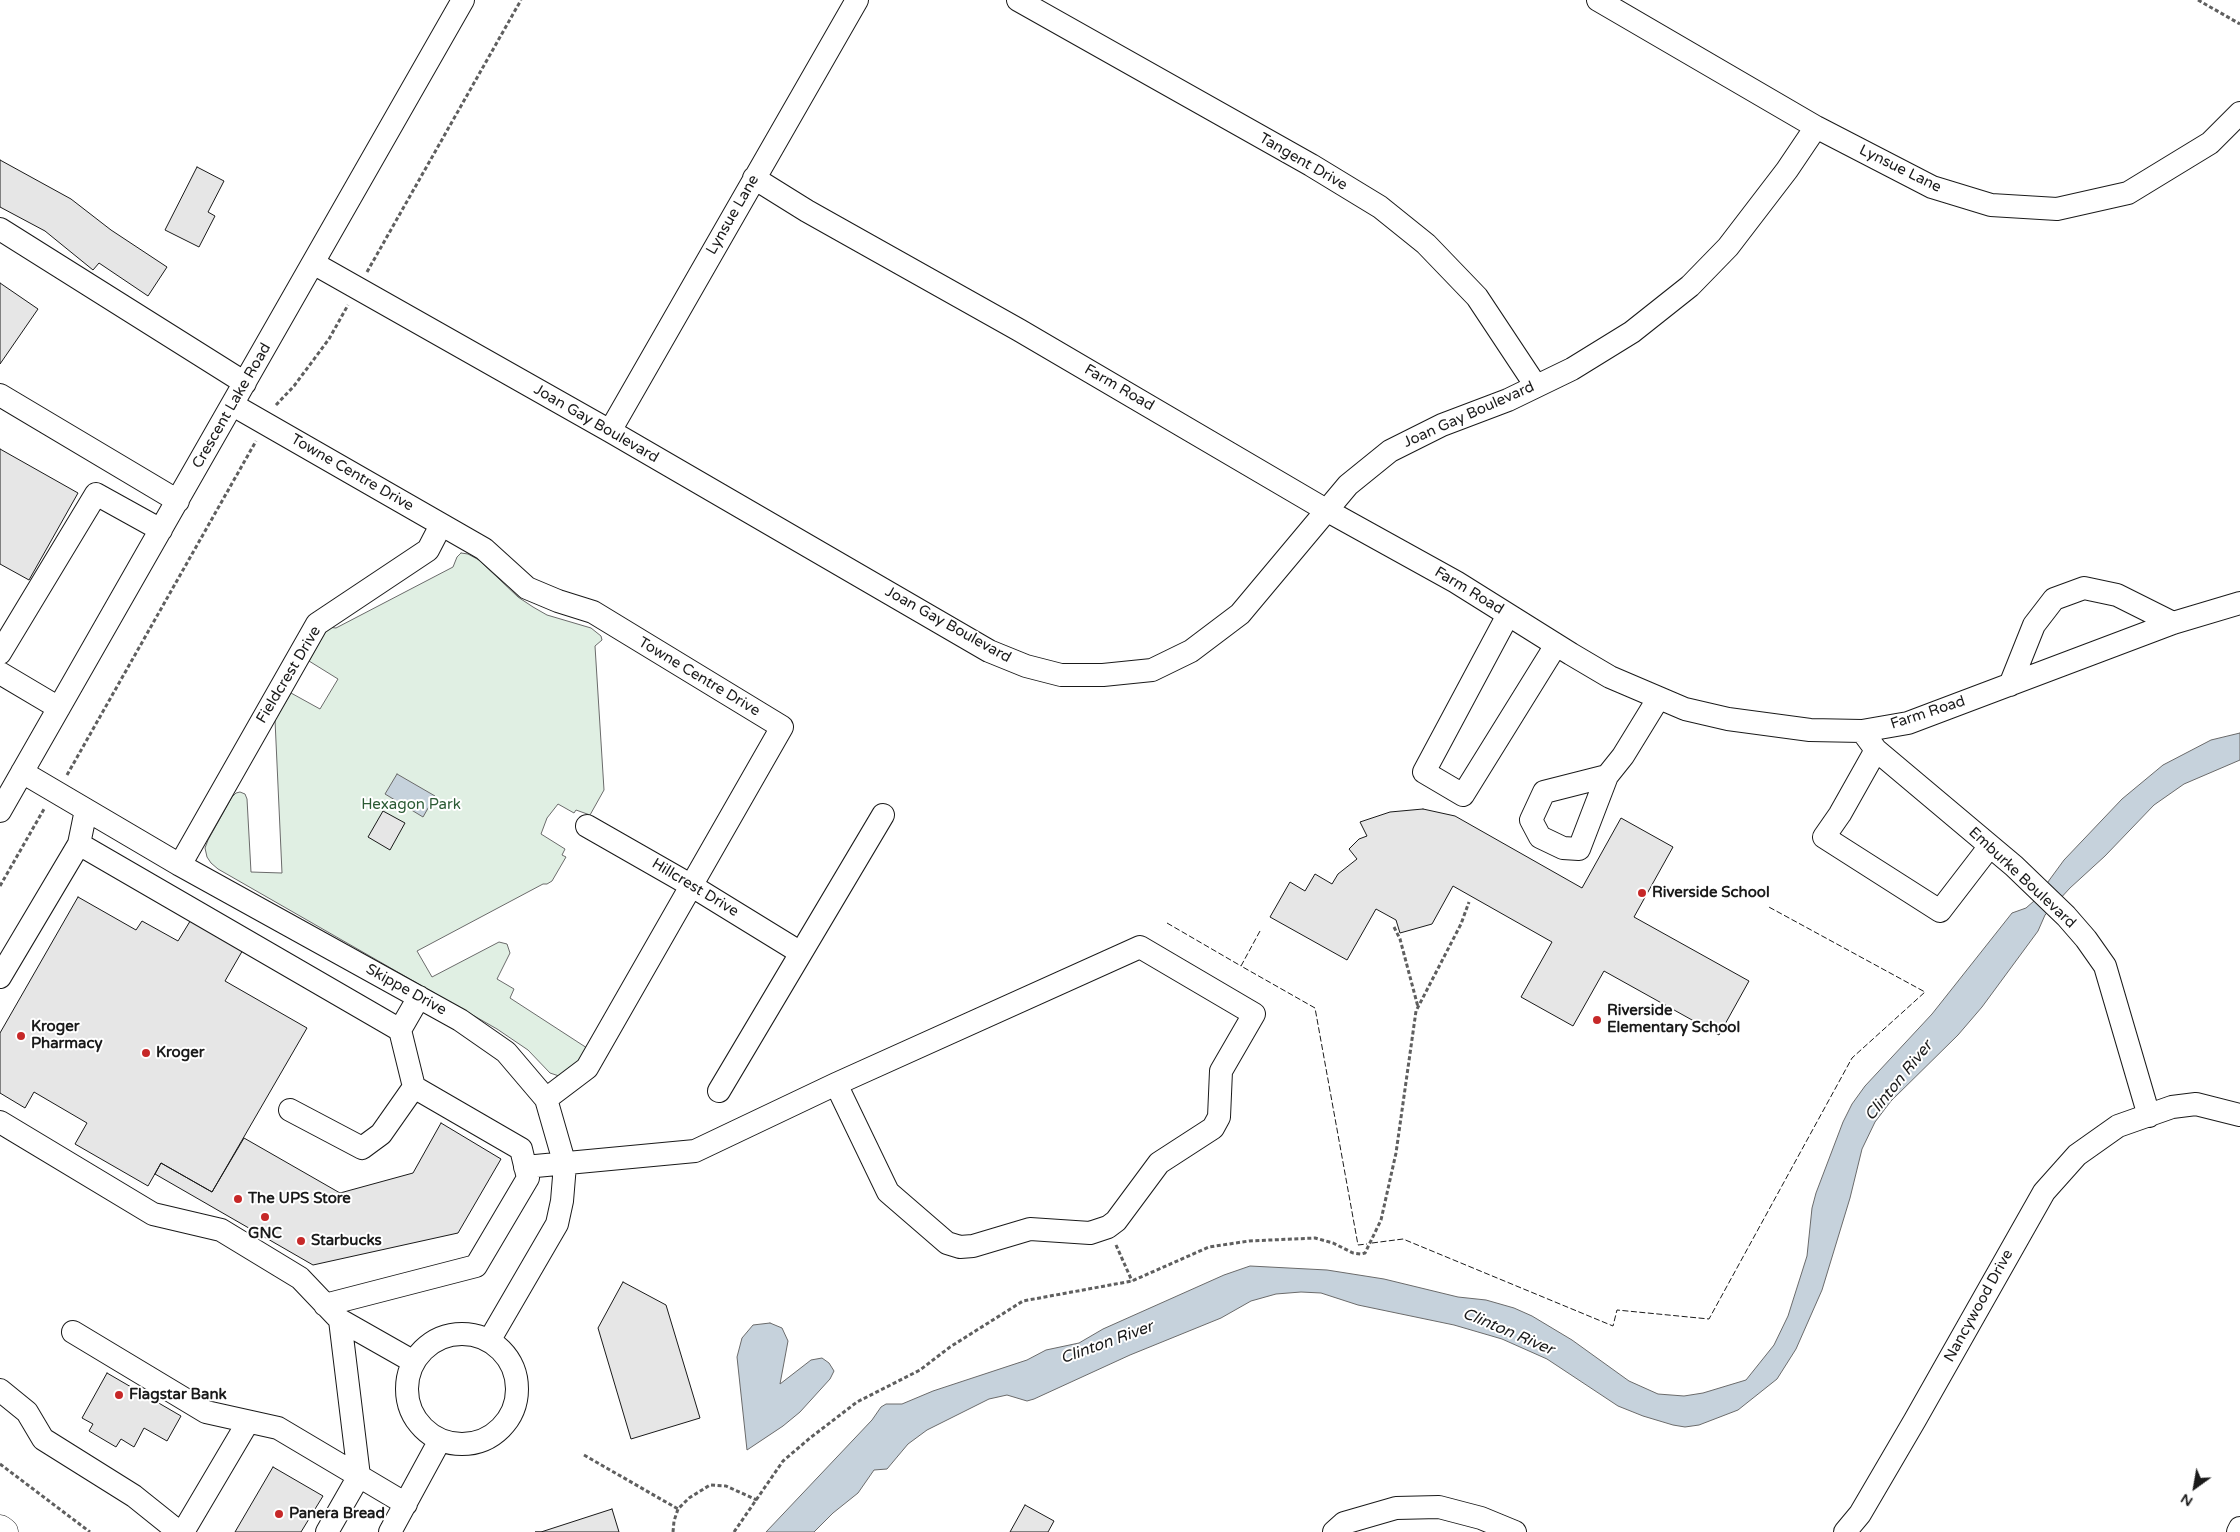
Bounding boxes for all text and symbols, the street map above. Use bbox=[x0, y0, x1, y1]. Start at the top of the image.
street label: Tangent Drive bbox=[1256, 129, 1350, 195]
street label: Lynsue Lane bbox=[1856, 141, 1944, 197]
street label: Lynsue Lane bbox=[703, 172, 763, 258]
street label: Crescent Lake Road bbox=[189, 340, 275, 472]
street label: Farm Road bbox=[1081, 361, 1157, 415]
street label: Joan Gay Boulevard bbox=[1401, 378, 1537, 452]
street label: Joan Gay Boulevard bbox=[530, 381, 662, 467]
street label: Towne Centre Drive bbox=[287, 431, 417, 515]
street label: Farm Road bbox=[1431, 563, 1507, 619]
street label: Joan Gay Boulevard bbox=[882, 583, 1014, 667]
street label: Fieldcrest Drive bbox=[253, 623, 325, 727]
street label: Towne Centre Drive bbox=[635, 634, 763, 720]
street label: Farm Road bbox=[1888, 692, 1968, 734]
park label: Hexagon Park bbox=[361, 796, 461, 814]
street label: Emburke Boulevard bbox=[1965, 824, 2079, 932]
street label: Hillcrest Drive bbox=[648, 855, 742, 921]
place label: Riverside School bbox=[1652, 884, 1770, 902]
marker: Riverside School bbox=[1636, 887, 1648, 899]
street label: Skippe Drive bbox=[363, 960, 449, 1020]
place label: Riverside Elementary School bbox=[1607, 1002, 1740, 1037]
marker: Riverside Elementary School bbox=[1591, 1014, 1603, 1026]
place label: Kroger Pharmacy bbox=[31, 1018, 103, 1053]
marker: Kroger Pharmacy bbox=[15, 1030, 27, 1042]
water label: Clinton River bbox=[1861, 1037, 1937, 1125]
place label: Kroger bbox=[156, 1044, 204, 1062]
marker: Kroger bbox=[140, 1047, 152, 1059]
place label: The UPS Store bbox=[248, 1190, 351, 1208]
marker: The UPS Store bbox=[232, 1193, 244, 1205]
marker: GNC bbox=[259, 1211, 271, 1223]
place label: GNC bbox=[248, 1225, 282, 1243]
place label: Starbucks bbox=[311, 1232, 382, 1250]
marker: Starbucks bbox=[295, 1235, 307, 1247]
street label: Nancywood Drive bbox=[1941, 1247, 2017, 1365]
water label: Clinton River bbox=[1460, 1304, 1556, 1360]
water label: Clinton River bbox=[1058, 1317, 1156, 1369]
place label: Flagstar Bank bbox=[129, 1386, 227, 1404]
marker: Flagstar Bank bbox=[113, 1389, 125, 1401]
north arrow bbox=[2170, 1462, 2220, 1512]
text: N bbox=[2178, 1490, 2196, 1510]
place label: Panera Bread bbox=[289, 1505, 385, 1523]
marker: Panera Bread bbox=[273, 1508, 285, 1520]

